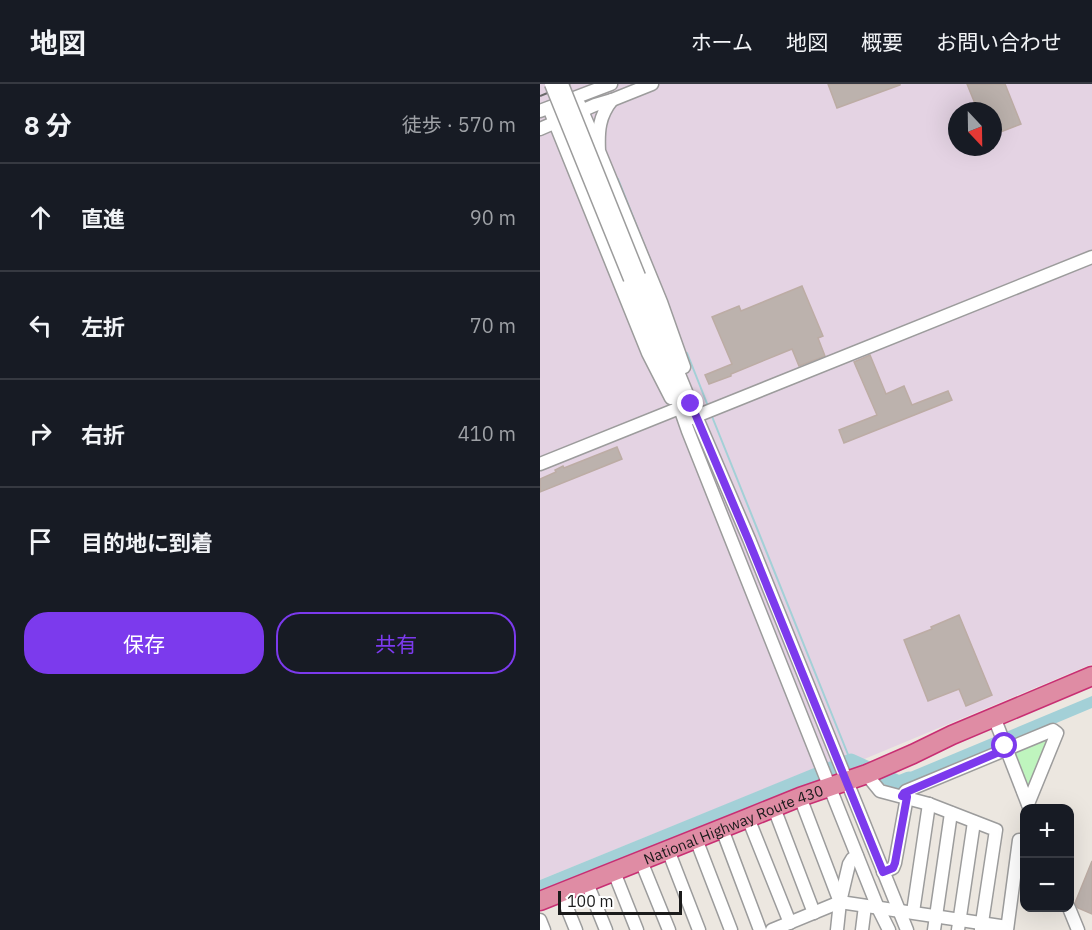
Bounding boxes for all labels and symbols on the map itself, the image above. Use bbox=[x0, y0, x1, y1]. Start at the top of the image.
north arrow bbox=[948, 102, 1002, 156]
route end bbox=[677, 390, 703, 416]
route start bbox=[991, 732, 1017, 758]
street label: National Highway Route 430 bbox=[641, 780, 826, 868]
scale bar bbox=[558, 888, 682, 916]

